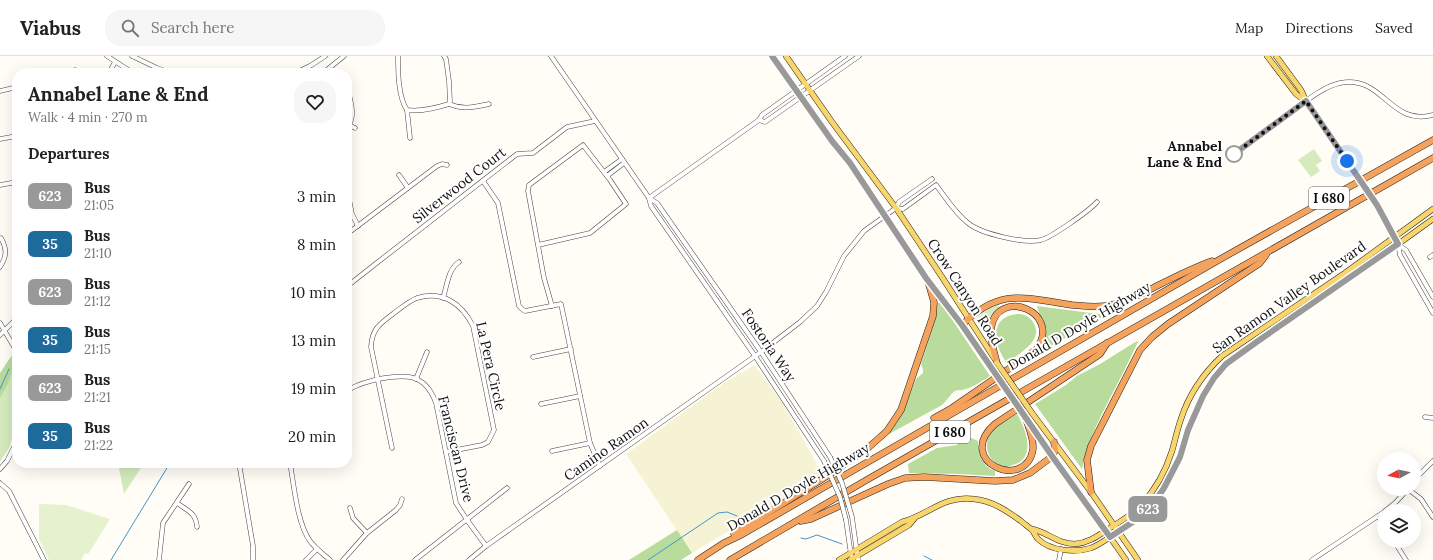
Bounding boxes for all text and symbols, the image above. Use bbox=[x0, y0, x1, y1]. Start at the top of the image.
search box bbox=[105, 10, 385, 46]
text: Viabus bbox=[20, 16, 81, 40]
icon: search bbox=[119, 17, 141, 39]
text: Search here bbox=[151, 18, 234, 37]
text: Map bbox=[1235, 19, 1263, 37]
text: Directions bbox=[1285, 19, 1353, 37]
text: Saved bbox=[1375, 19, 1413, 37]
button: heart bbox=[294, 81, 336, 123]
text: Annabel Lane & End bbox=[28, 82, 209, 106]
text: Walk · 4 min · 270 m bbox=[28, 109, 148, 126]
place label: Annabel Lane & End bbox=[1147, 137, 1223, 171]
street label: Silverwood Court bbox=[409, 143, 510, 227]
text: Departures bbox=[28, 144, 109, 163]
marker: Annabel Lane & End bbox=[1225, 145, 1243, 163]
your location bbox=[1337, 151, 1357, 171]
text: Bus bbox=[84, 178, 110, 197]
text: 623 bbox=[38, 187, 62, 205]
text: 3 min bbox=[297, 187, 336, 206]
road number: I 680 bbox=[1309, 187, 1349, 209]
text: 21:05 bbox=[84, 197, 114, 214]
text: Bus bbox=[84, 226, 110, 245]
text: 35 bbox=[42, 235, 58, 253]
text: 8 min bbox=[297, 235, 336, 254]
street label: Crow Canyon Road bbox=[924, 235, 1006, 349]
street label: San Ramon Valley Boulevard bbox=[1209, 237, 1369, 357]
text: 21:10 bbox=[84, 245, 112, 262]
text: Bus bbox=[84, 274, 110, 293]
street label: Donald D Doyle Highway bbox=[1004, 277, 1154, 374]
text: 623 bbox=[38, 283, 62, 301]
text: 10 min bbox=[291, 283, 336, 302]
text: 21:12 bbox=[84, 293, 111, 310]
street label: Fostoria Way bbox=[738, 305, 800, 386]
street label: La Pera Circle bbox=[472, 320, 510, 413]
text: Bus bbox=[84, 322, 110, 341]
text: 35 bbox=[42, 331, 58, 349]
text: 13 min bbox=[292, 331, 336, 350]
text: 21:15 bbox=[84, 341, 111, 358]
text: Bus bbox=[84, 370, 110, 389]
text: 623 bbox=[38, 379, 62, 397]
text: 19 min bbox=[291, 379, 336, 398]
text: 21:21 bbox=[84, 389, 111, 406]
street label: Franciscan Drive bbox=[434, 394, 478, 504]
street label: Camino Ramon bbox=[560, 413, 652, 485]
text: Bus bbox=[84, 418, 110, 437]
road number: I 680 bbox=[930, 421, 970, 443]
text: 35 bbox=[42, 427, 58, 445]
text: 20 min bbox=[288, 427, 336, 446]
text: 21:22 bbox=[84, 437, 113, 454]
street label: Donald D Doyle Highway bbox=[723, 438, 873, 535]
north arrow bbox=[1377, 452, 1421, 496]
map controls bbox=[1377, 452, 1421, 548]
line badge: 623 bbox=[1125, 496, 1171, 522]
text: 623 bbox=[1136, 500, 1160, 518]
button: layers bbox=[1377, 504, 1421, 548]

